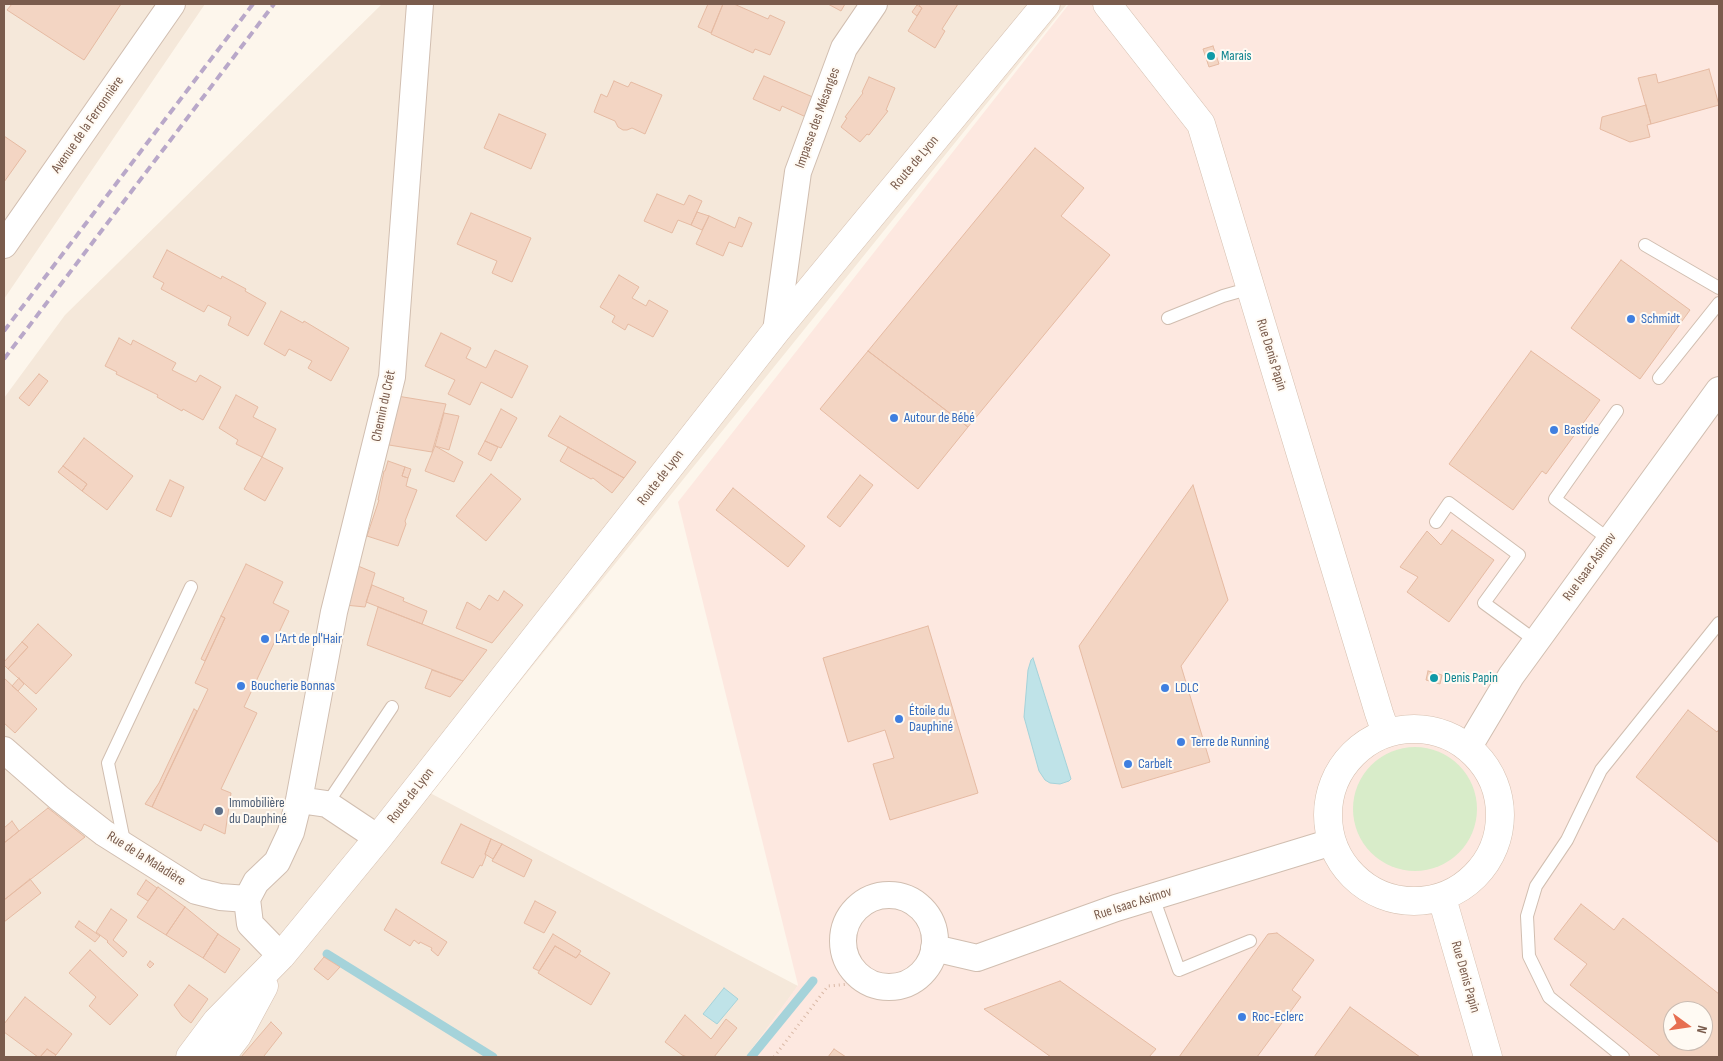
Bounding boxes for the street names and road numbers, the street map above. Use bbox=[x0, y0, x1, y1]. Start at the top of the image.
street label: Impasse des Mésanges bbox=[792, 65, 844, 171]
street label: Avenue de la Ferronnière bbox=[48, 73, 128, 177]
street label: Route de Lyon bbox=[887, 132, 943, 194]
street label: Rue Denis Papin bbox=[1252, 317, 1290, 393]
street label: Chemin du Crêt bbox=[368, 369, 400, 443]
street label: Route de Lyon bbox=[634, 447, 688, 509]
street label: Rue Isaac Asimov bbox=[1560, 530, 1620, 604]
street label: Route de Lyon bbox=[384, 765, 438, 827]
street label: Rue de la Maladière bbox=[104, 828, 188, 890]
street label: Rue Isaac Asimov bbox=[1092, 884, 1174, 924]
street label: Rue Denis Papin bbox=[1447, 939, 1483, 1015]

